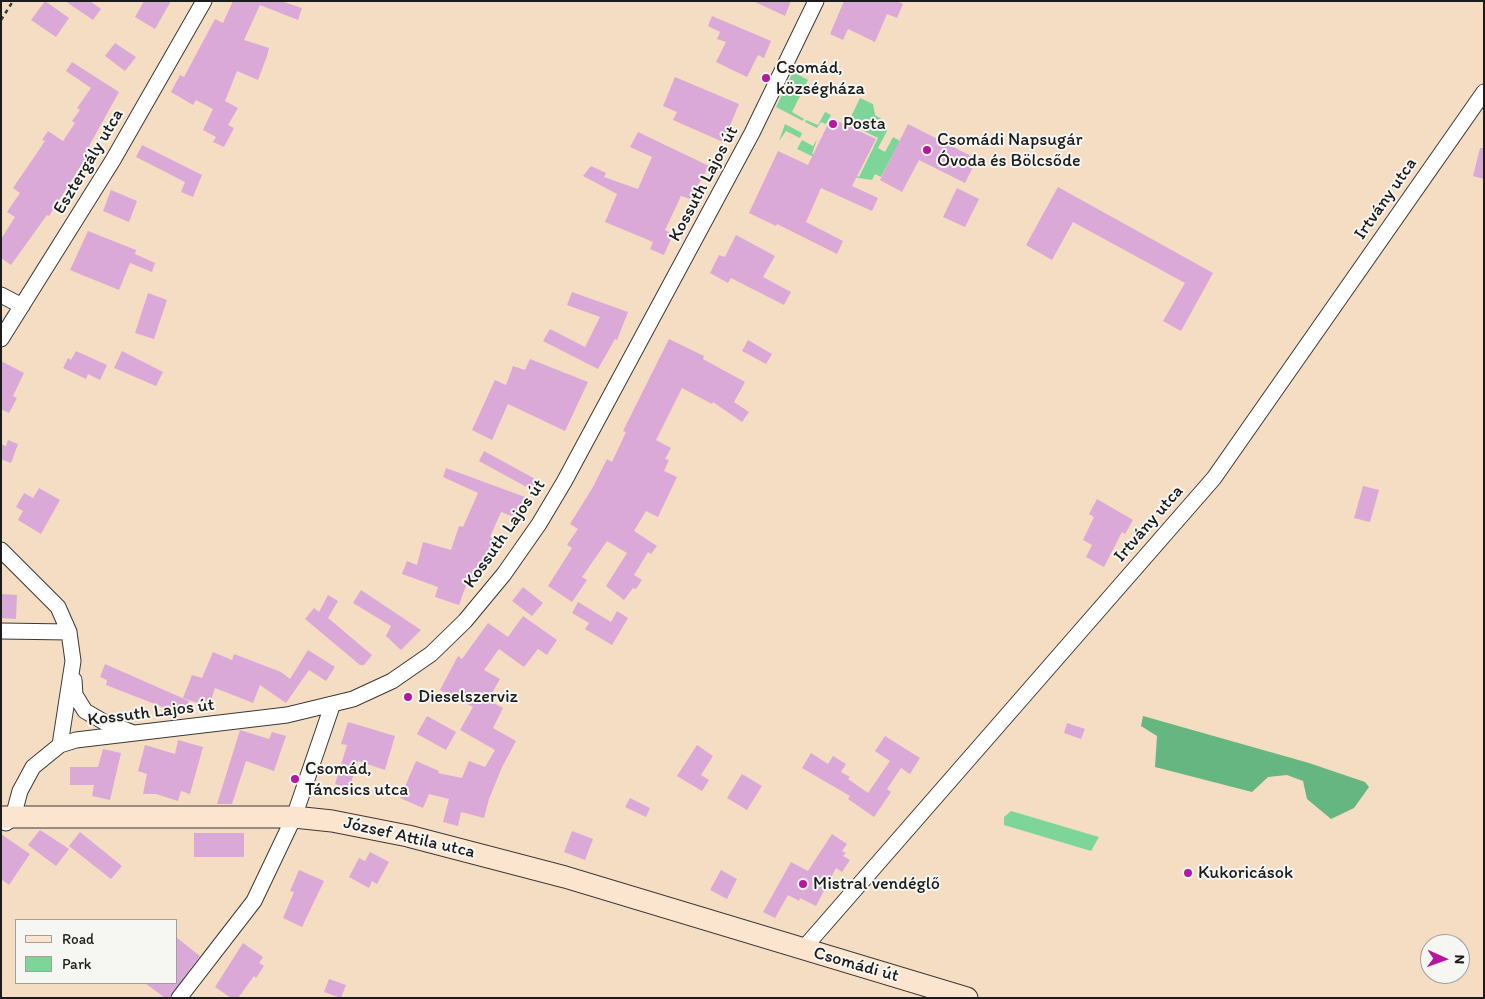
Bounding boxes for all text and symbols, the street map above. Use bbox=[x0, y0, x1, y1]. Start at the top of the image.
place label: Csomád, községháza bbox=[776, 57, 865, 100]
marker: Csomád, községháza bbox=[760, 72, 772, 84]
street label: Esztergály utca bbox=[49, 106, 129, 218]
place label: Posta bbox=[843, 113, 886, 135]
marker: Posta bbox=[827, 118, 839, 130]
street label: Kossuth Lajos út bbox=[664, 123, 744, 245]
place label: Csomádi Napsugár Óvoda és Bölcsőde bbox=[937, 129, 1083, 172]
marker: Csomádi Napsugár Óvoda és Bölcsőde bbox=[921, 144, 933, 156]
street label: Irtvány utca bbox=[1350, 154, 1422, 244]
street label: Kossuth Lajos út bbox=[460, 475, 550, 593]
street label: Irtvány utca bbox=[1110, 481, 1188, 567]
place label: Dieselszerviz bbox=[418, 686, 518, 708]
marker: Dieselszerviz bbox=[402, 691, 414, 703]
street label: Kossuth Lajos út bbox=[86, 694, 216, 732]
place label: Csomád, Táncsics utca bbox=[305, 758, 408, 801]
marker: Csomád, Táncsics utca bbox=[289, 773, 301, 785]
street label: József Attila utca bbox=[341, 812, 477, 864]
place label: Kukoricások bbox=[1198, 862, 1293, 884]
marker: Kukoricások bbox=[1182, 867, 1194, 879]
place label: Mistral vendéglő bbox=[813, 873, 940, 895]
marker: Mistral vendéglő bbox=[797, 878, 809, 890]
legend bbox=[15, 919, 178, 984]
text: Road bbox=[62, 930, 94, 948]
north arrow bbox=[1420, 934, 1470, 984]
street label: Csomádi út bbox=[811, 943, 901, 987]
text: N bbox=[1451, 954, 1468, 965]
text: Park bbox=[62, 955, 92, 973]

